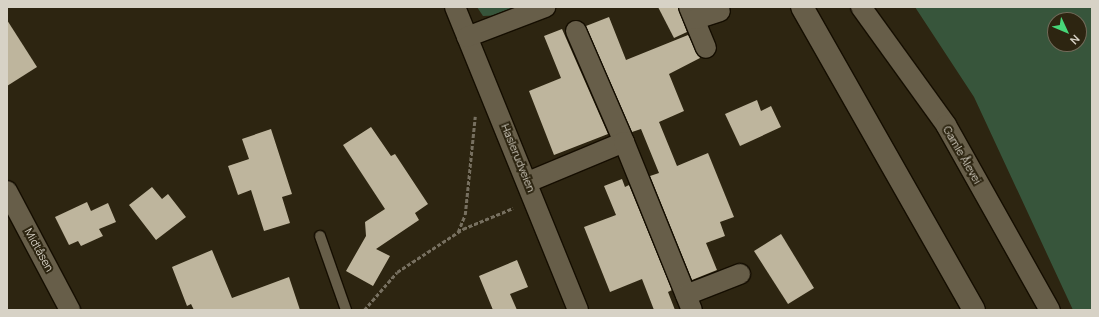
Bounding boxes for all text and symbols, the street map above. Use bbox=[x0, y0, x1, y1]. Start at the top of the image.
north arrow bbox=[1047, 12, 1087, 52]
text: N bbox=[1067, 32, 1083, 48]
street label: Haslerudveien bbox=[498, 122, 538, 194]
street label: Gamle Ålevei bbox=[940, 124, 984, 186]
street label: Midtåsen bbox=[22, 226, 56, 274]

